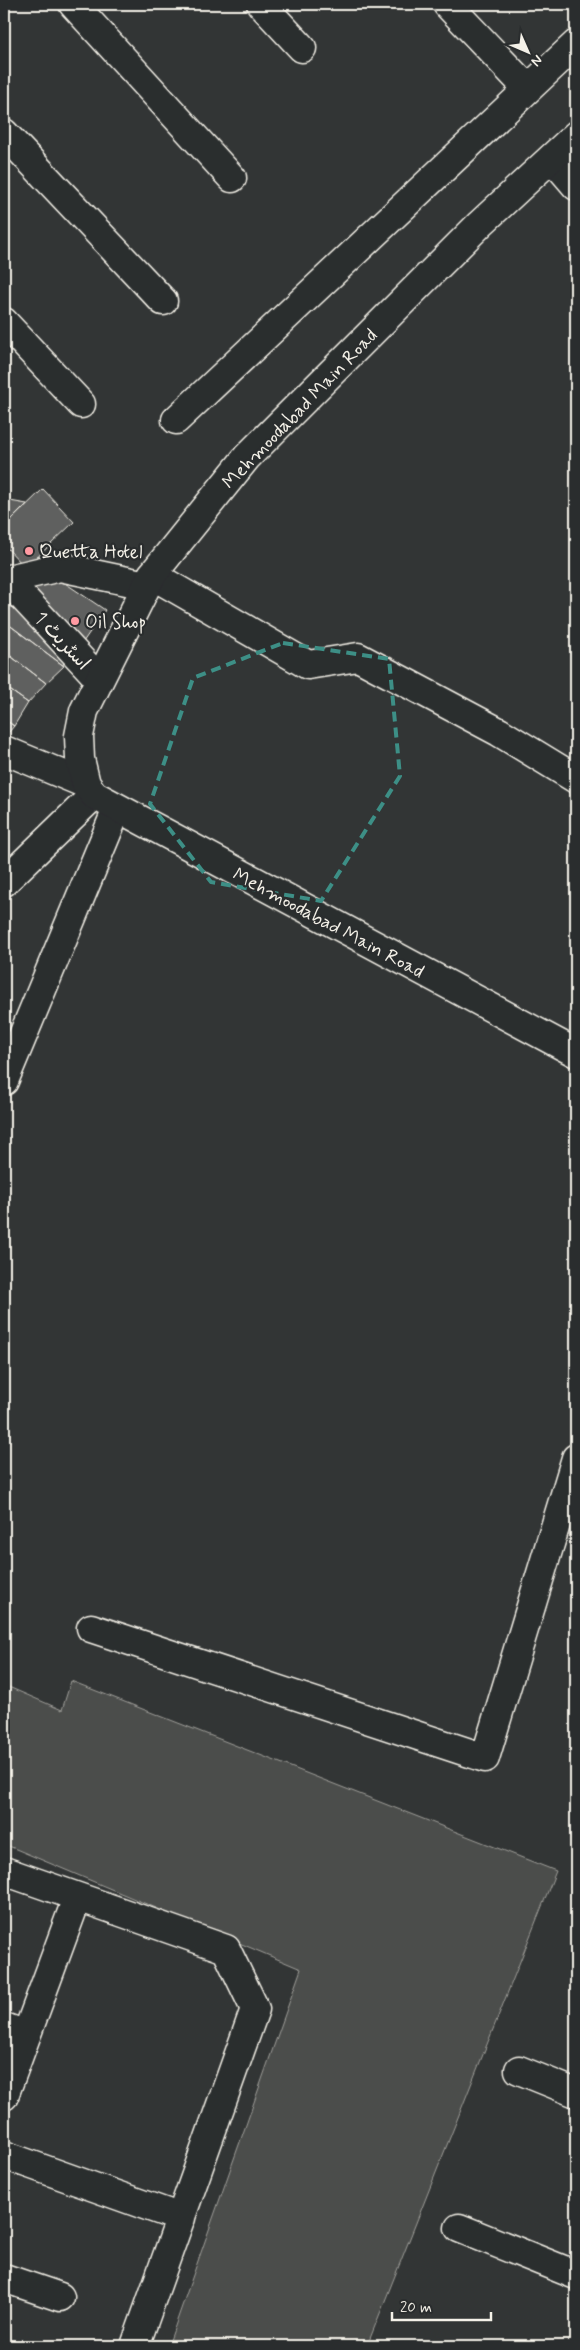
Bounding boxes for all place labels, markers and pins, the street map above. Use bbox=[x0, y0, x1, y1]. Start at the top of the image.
place label: Quetta Hotel bbox=[39, 540, 143, 565]
marker: Quetta Hotel bbox=[23, 545, 35, 557]
place label: Oil Shop bbox=[85, 610, 146, 635]
marker: Oil Shop bbox=[69, 615, 81, 627]

